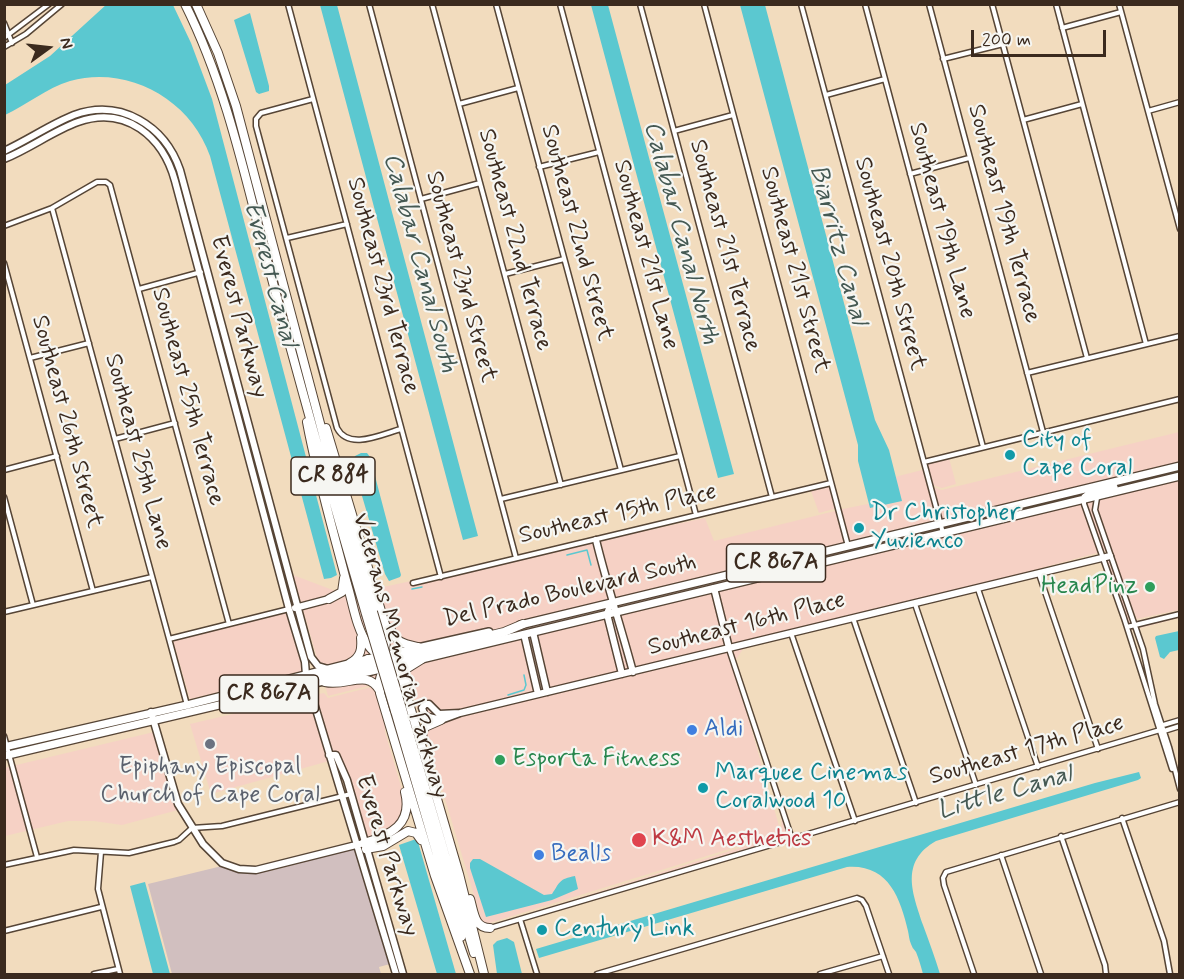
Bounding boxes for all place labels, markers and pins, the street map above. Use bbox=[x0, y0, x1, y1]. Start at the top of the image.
place label: City of Cape Coral bbox=[1022, 427, 1132, 483]
marker: City of Cape Coral bbox=[1003, 448, 1017, 462]
place label: Dr Christopher Yuvienco bbox=[871, 500, 1021, 556]
marker: Dr Christopher Yuvienco bbox=[852, 521, 866, 535]
place label: HeadPinz bbox=[1041, 573, 1138, 601]
marker: HeadPinz bbox=[1143, 580, 1157, 594]
place label: Aldi bbox=[704, 716, 743, 744]
marker: Aldi bbox=[685, 723, 699, 737]
marker: Epiphany Episcopal Church of Cape Coral bbox=[203, 737, 217, 751]
place label: Esporta Fitness bbox=[512, 746, 680, 774]
marker: Esporta Fitness bbox=[493, 753, 507, 767]
place label: Epiphany Episcopal Church of Cape Coral bbox=[100, 754, 320, 810]
place label: Marquee Cinemas Coralwood 10 bbox=[715, 760, 907, 816]
marker: Marquee Cinemas Coralwood 10 bbox=[696, 781, 710, 795]
place label: K&M Aesthetics bbox=[652, 826, 812, 854]
marker: K&M Aesthetics bbox=[630, 831, 648, 849]
place label: Bealls bbox=[551, 841, 611, 869]
marker: Bealls bbox=[532, 848, 546, 862]
place label: Century Link bbox=[554, 916, 694, 944]
marker: Century Link bbox=[535, 923, 549, 937]

